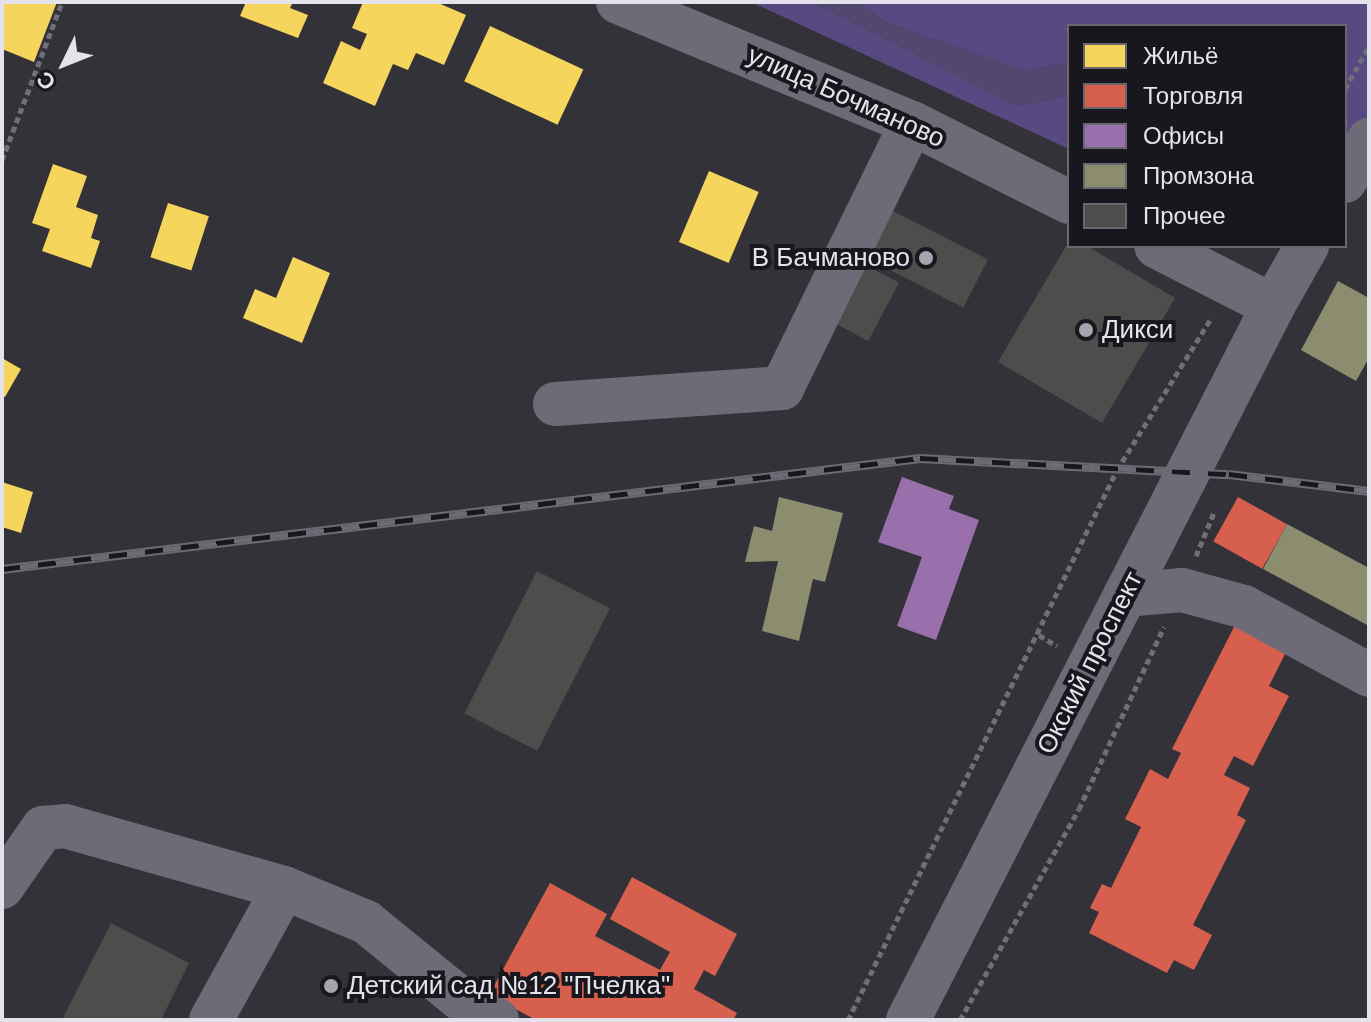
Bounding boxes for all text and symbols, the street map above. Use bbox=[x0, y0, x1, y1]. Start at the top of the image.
north arrow bbox=[24, 24, 104, 104]
legend bbox=[1067, 24, 1347, 248]
street label: улица Бочманово bbox=[743, 40, 949, 154]
text: Жильё bbox=[1143, 42, 1218, 69]
text: С bbox=[32, 66, 61, 95]
text: Торговля bbox=[1143, 82, 1243, 109]
text: Офисы bbox=[1143, 122, 1224, 149]
text: Промзона bbox=[1143, 162, 1254, 189]
text: Прочее bbox=[1143, 202, 1226, 229]
place label: В Бачманово bbox=[752, 242, 910, 274]
marker: В Бачманово bbox=[917, 249, 935, 267]
place label: Дикси bbox=[1102, 314, 1173, 346]
marker: Дикси bbox=[1077, 321, 1095, 339]
street label: Окский проспект bbox=[1031, 567, 1149, 759]
place label: Детский сад №12 "Пчелка" bbox=[347, 970, 670, 1002]
marker: Детский сад №12 "Пчелка" bbox=[322, 977, 340, 995]

